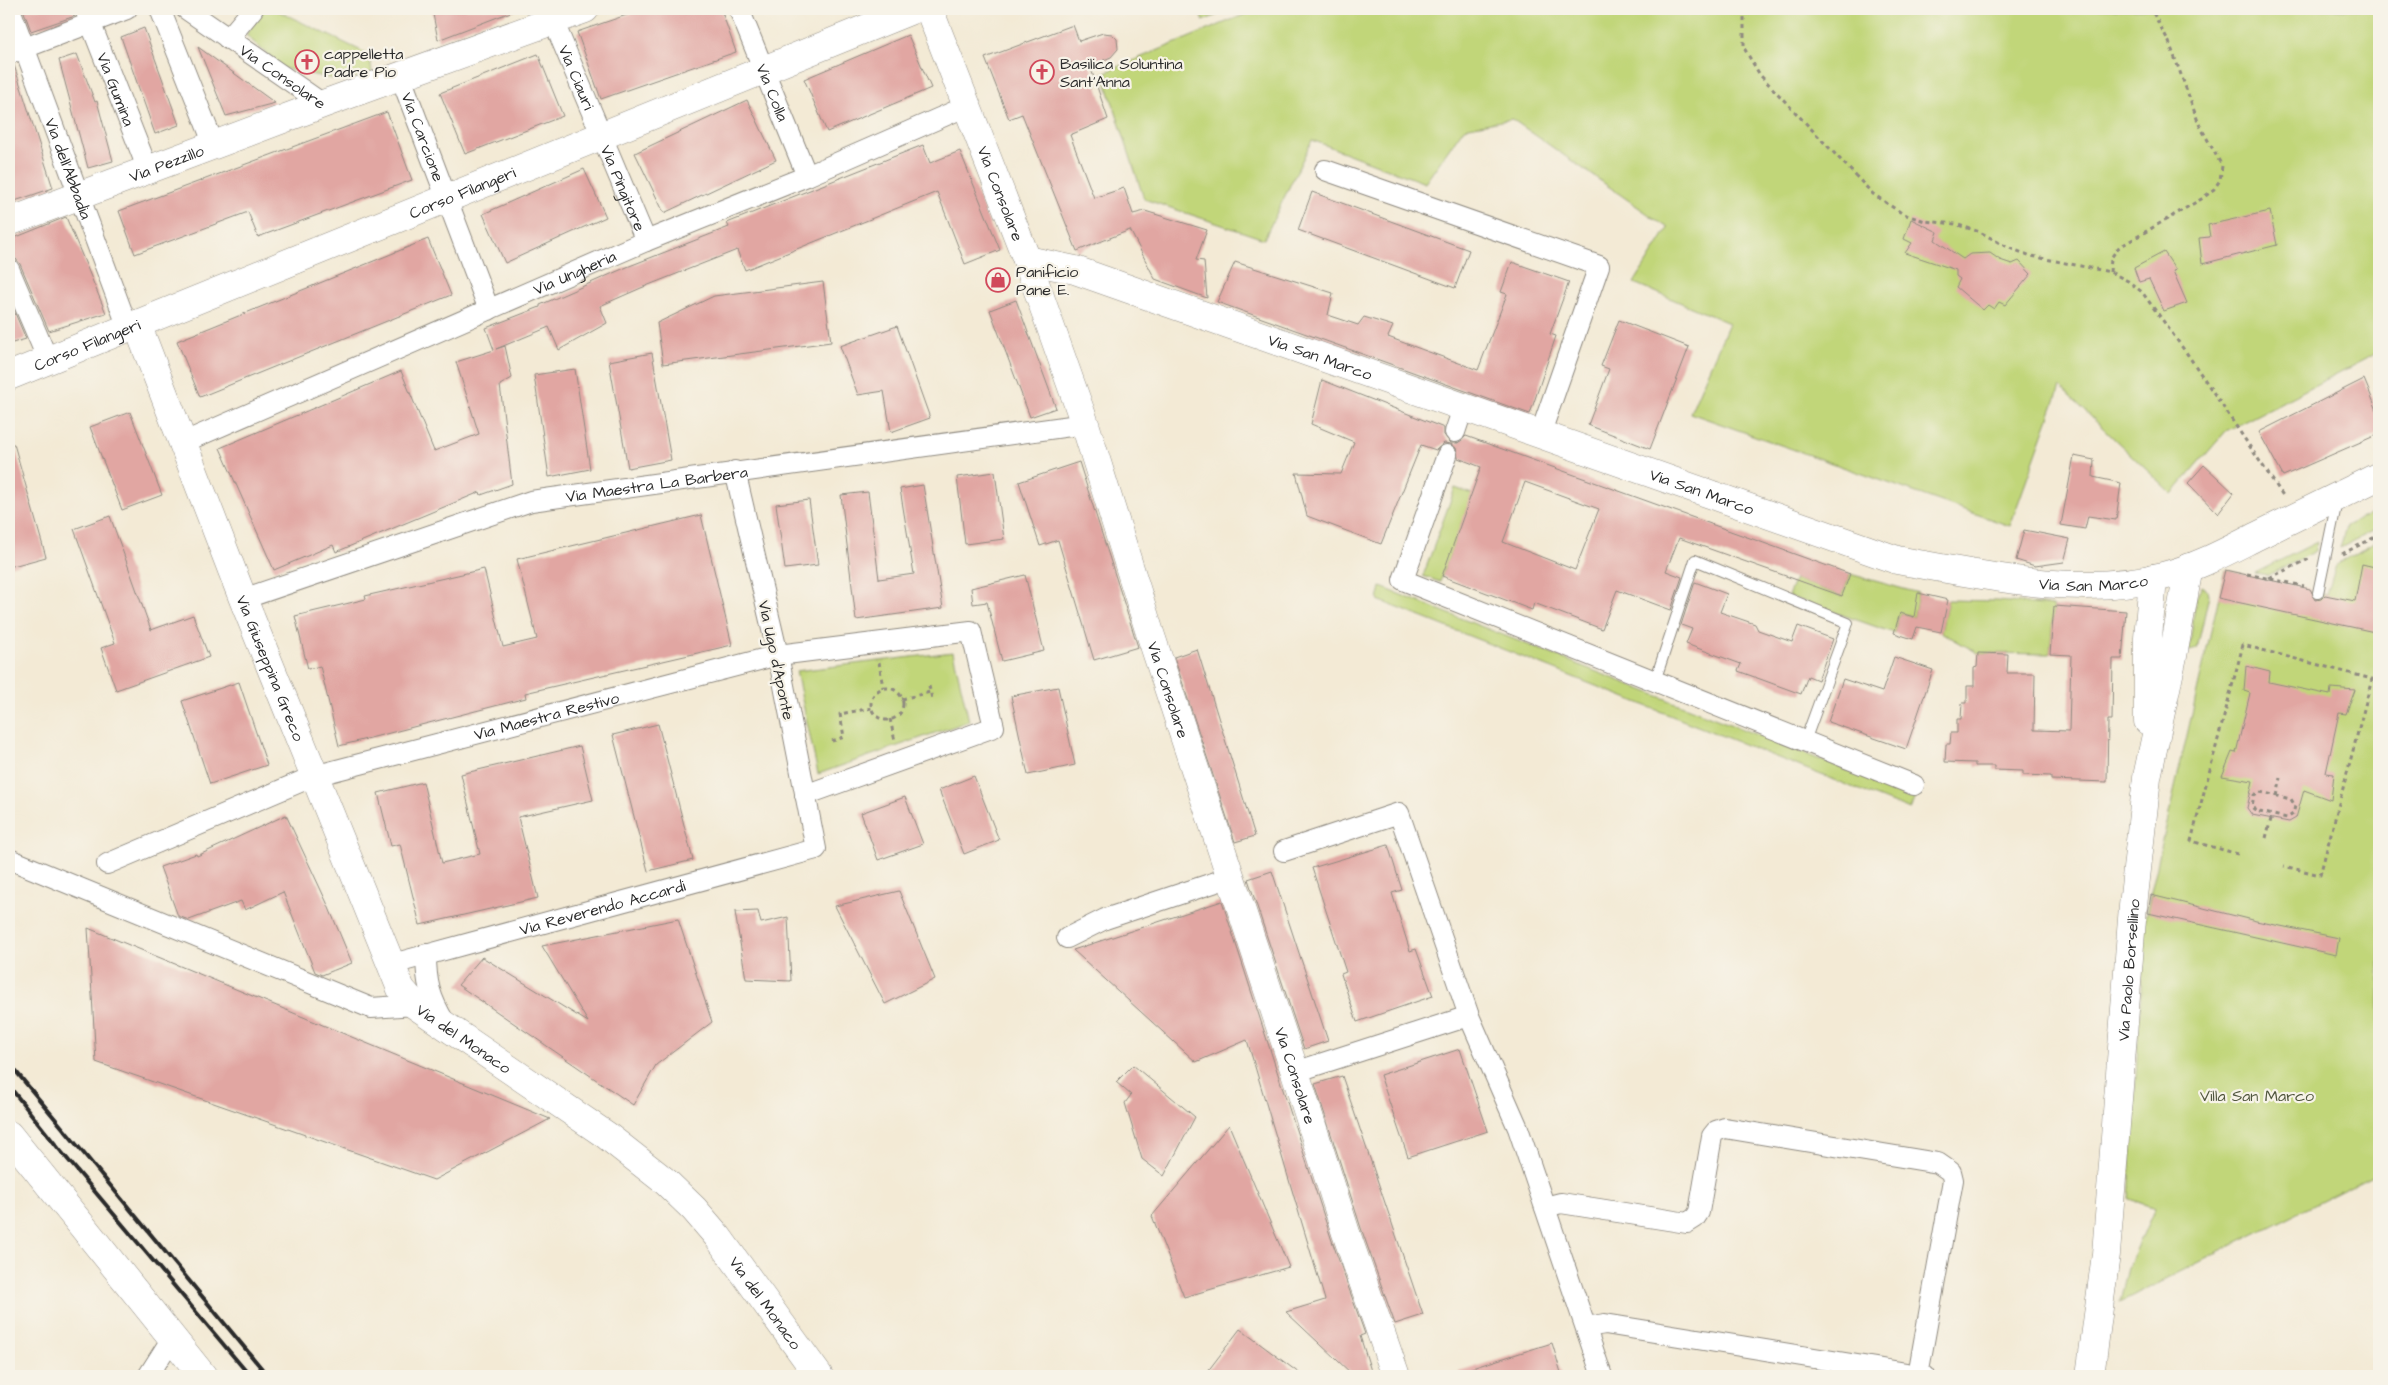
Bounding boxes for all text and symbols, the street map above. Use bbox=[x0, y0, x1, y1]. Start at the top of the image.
street label: Via Consolare bbox=[235, 39, 330, 115]
street label: Via Ciauri bbox=[553, 42, 600, 114]
place label: cappelletta Padre Pio bbox=[324, 43, 404, 83]
street label: Via Gumina bbox=[91, 49, 140, 129]
church icon: cappelletta Padre Pio bbox=[294, 49, 320, 75]
place label: Basilica Soluntina Sant'Anna bbox=[1060, 53, 1183, 93]
church icon: Basilica Soluntina Sant'Anna bbox=[1029, 59, 1055, 85]
street label: Via Colla bbox=[750, 61, 794, 125]
street label: Via Carcione bbox=[396, 89, 449, 185]
street label: Via dell'Abbadia bbox=[39, 115, 97, 223]
street label: Via Pezzillo bbox=[126, 140, 207, 188]
street label: Via Pingitore bbox=[595, 142, 651, 235]
street label: Via Consolare bbox=[972, 143, 1029, 245]
street label: Corso Filangeri bbox=[406, 162, 520, 225]
street label: Via Ungheria bbox=[530, 245, 620, 301]
place label: Panificio Pane E. bbox=[1016, 261, 1078, 301]
shop icon: Panificio Pane E. bbox=[985, 267, 1011, 293]
street label: Corso Filangeri bbox=[31, 314, 144, 377]
street label: Via San Marco bbox=[1265, 329, 1375, 386]
street label: Via Maestra La Barbera bbox=[564, 461, 749, 508]
street label: Via San Marco bbox=[1647, 464, 1757, 521]
street label: Via San Marco bbox=[2038, 570, 2150, 597]
street label: Via Giuseppina Greco bbox=[231, 592, 309, 745]
street label: Via Ugo d'Aponte bbox=[752, 598, 800, 723]
street label: Via Consolare bbox=[1142, 639, 1194, 742]
street label: Via Maestra Restivo bbox=[472, 687, 622, 746]
street label: Via Reverendo Accardi bbox=[517, 875, 689, 941]
street label: Via Paolo Borsellino bbox=[2113, 898, 2146, 1042]
street label: Via del Monaco bbox=[412, 999, 515, 1079]
street label: Via Consolare bbox=[1269, 1024, 1321, 1127]
park label: Villa San Marco bbox=[2200, 1085, 2314, 1107]
street label: Via del Monaco bbox=[724, 1252, 806, 1354]

